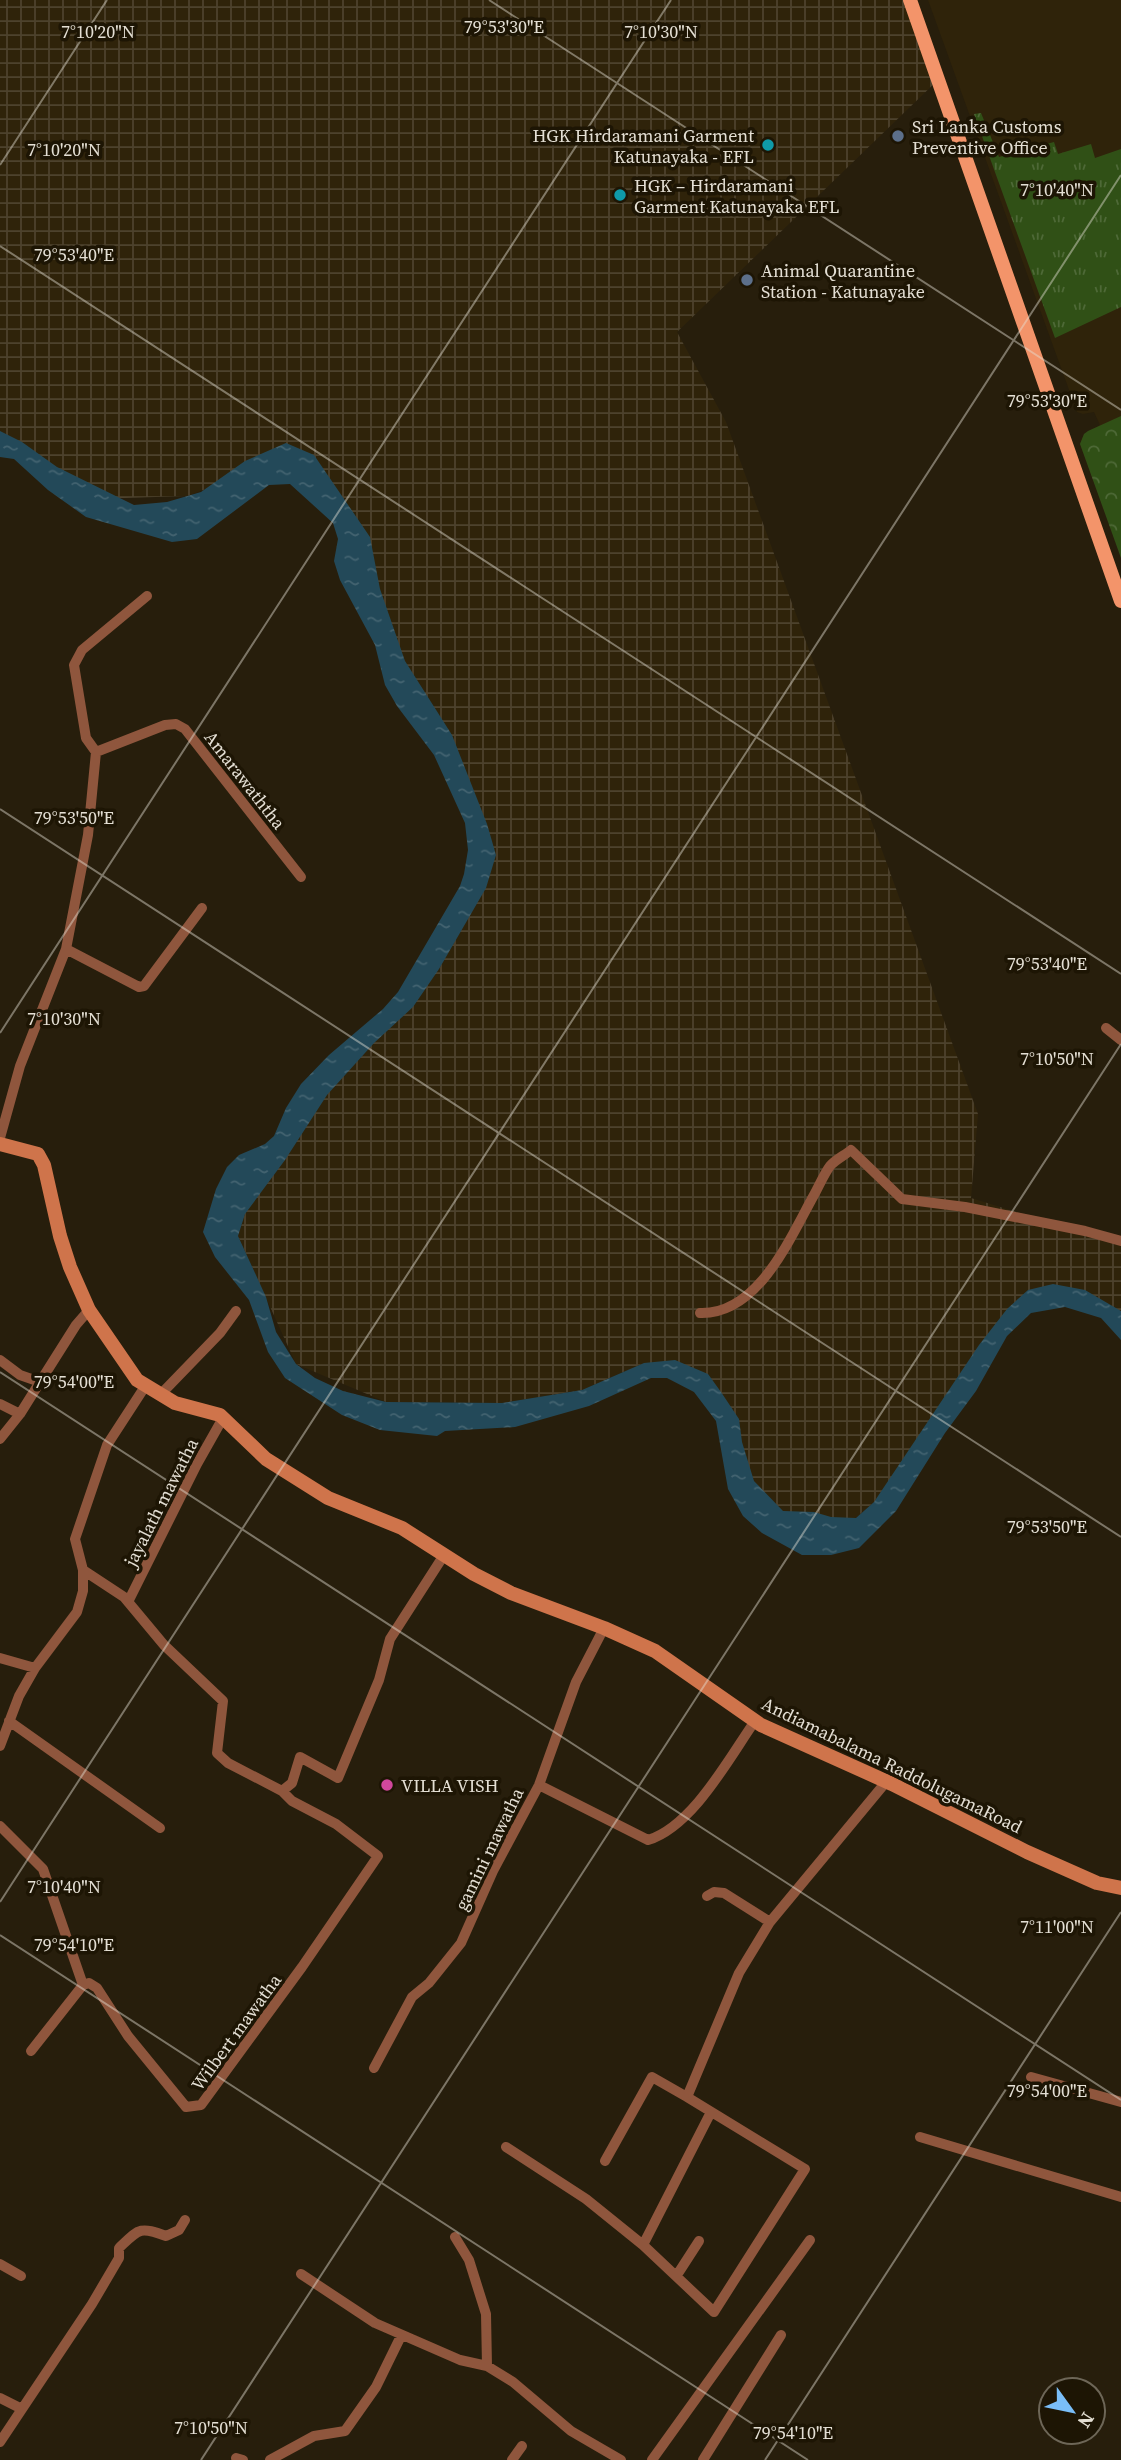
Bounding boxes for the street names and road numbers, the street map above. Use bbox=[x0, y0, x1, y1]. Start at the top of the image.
street label: Amarawaththa bbox=[199, 726, 292, 835]
street label: jayalath mawatha bbox=[117, 1433, 204, 1572]
street label: Andiamabalama RaddolugamaRoad bbox=[758, 1691, 1026, 1839]
street label: gamini mawatha bbox=[448, 1783, 530, 1915]
street label: Wilbert mawatha bbox=[185, 1968, 287, 2095]

